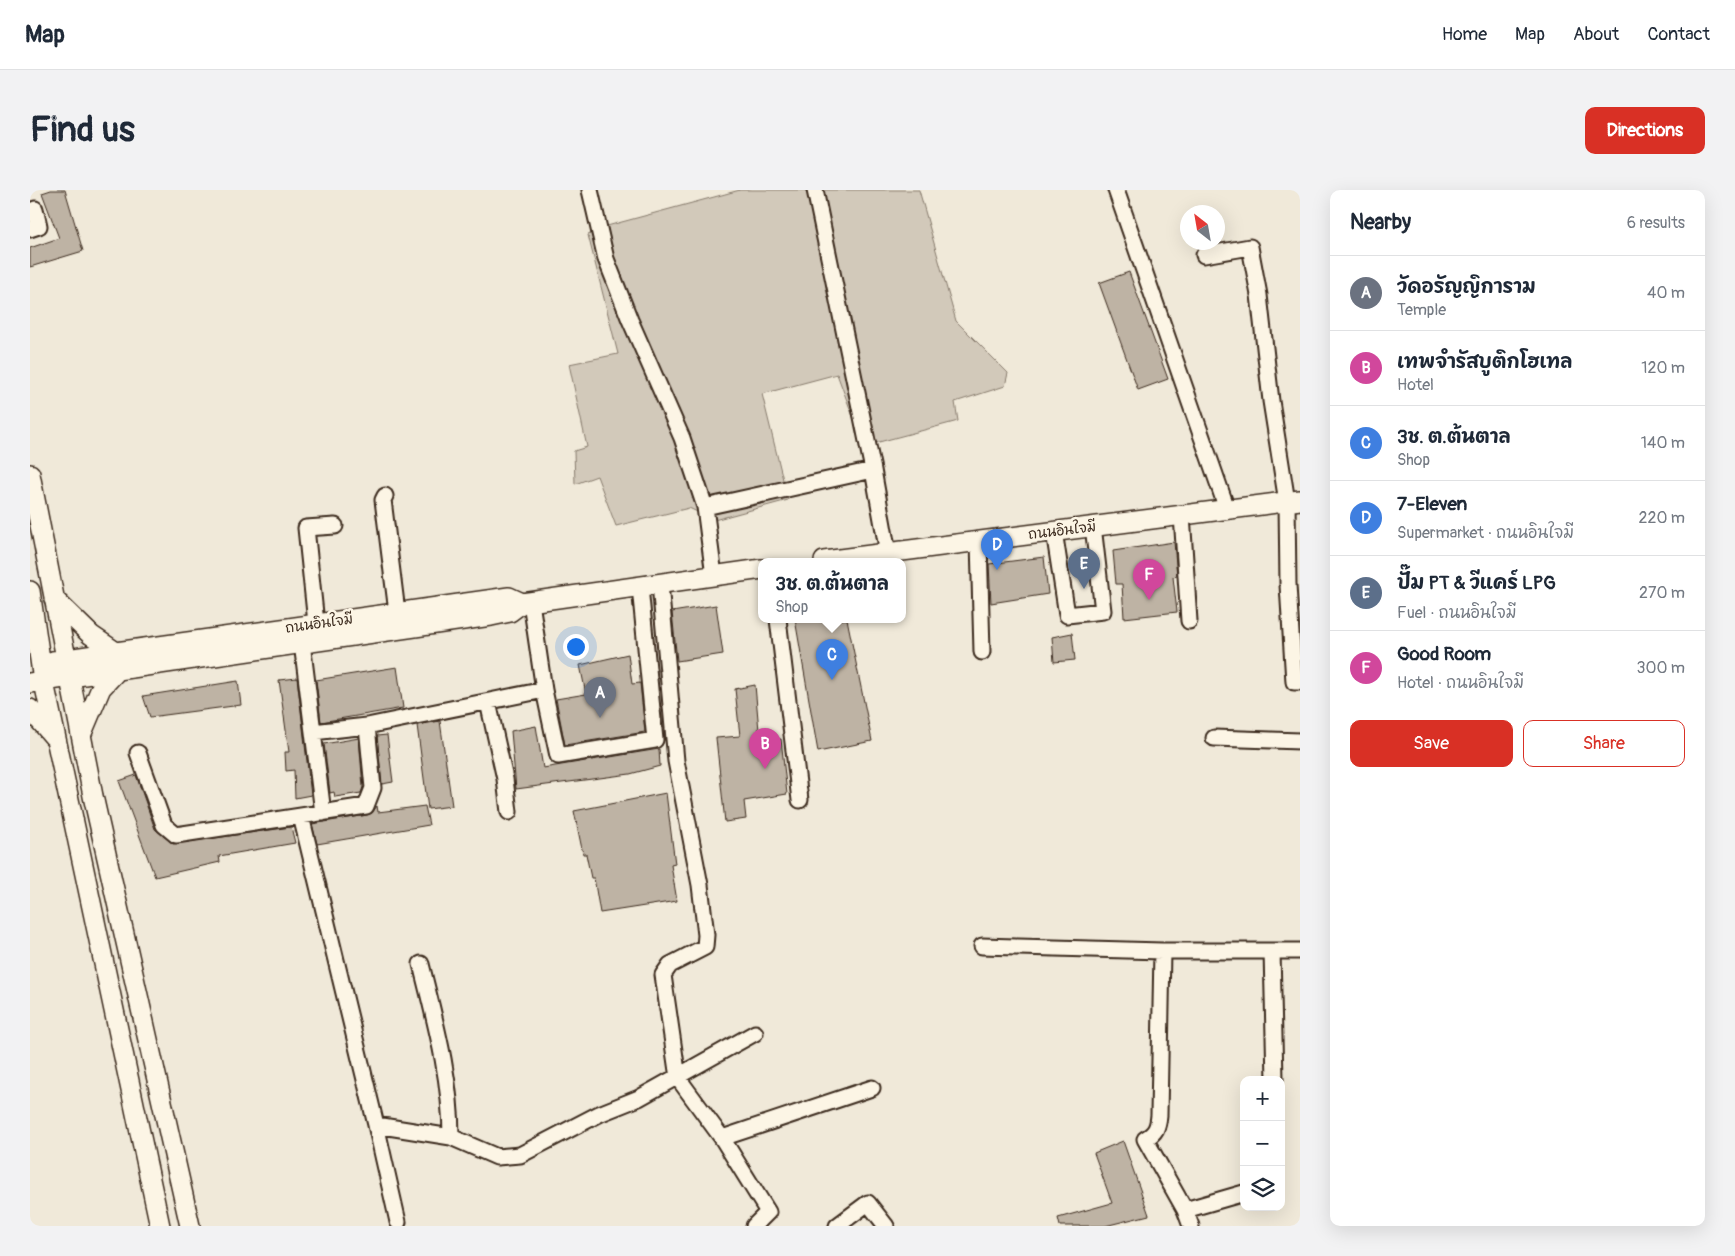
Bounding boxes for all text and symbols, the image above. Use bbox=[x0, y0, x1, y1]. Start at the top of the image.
text: Map bbox=[25, 20, 65, 49]
text: Home bbox=[1442, 23, 1487, 46]
text: Map bbox=[1515, 23, 1545, 46]
text: About bbox=[1573, 23, 1619, 46]
text: Contact bbox=[1647, 23, 1710, 46]
button: Directions bbox=[1585, 107, 1705, 154]
text: Find us bbox=[30, 108, 135, 152]
north arrow bbox=[1180, 205, 1225, 250]
text: Nearby bbox=[1350, 209, 1411, 236]
text: 6 results bbox=[1627, 213, 1685, 233]
text: วัดอรัญญิการาม bbox=[1397, 275, 1536, 299]
text: A bbox=[1361, 283, 1371, 303]
text: 40 m bbox=[1647, 283, 1685, 303]
text: Temple bbox=[1397, 300, 1446, 320]
text: เทพจำรัสบูติกโฮเทล bbox=[1397, 350, 1572, 374]
text: B bbox=[1361, 358, 1371, 378]
text: 120 m bbox=[1641, 358, 1685, 378]
text: Hotel bbox=[1397, 375, 1434, 395]
text: 3ช. ต.ต้นตาล bbox=[1397, 425, 1511, 449]
text: C bbox=[1361, 433, 1371, 453]
text: 140 m bbox=[1641, 433, 1685, 453]
text: Shop bbox=[1397, 450, 1430, 470]
text: 7-Eleven bbox=[1397, 492, 1467, 516]
text: D bbox=[1361, 508, 1371, 528]
text: 220 m bbox=[1639, 508, 1685, 528]
street label: ถนนอินใจมี bbox=[1027, 517, 1097, 543]
text: Supermarket · ถนนอินใจมี bbox=[1397, 523, 1574, 543]
pin: D bbox=[981, 529, 1013, 570]
pin: E bbox=[1068, 548, 1100, 589]
popup bbox=[758, 558, 906, 623]
pin: F bbox=[1133, 559, 1165, 600]
text: ปั๊ม PT & วีแคร์ LPG bbox=[1397, 571, 1556, 595]
text: 3ช. ต.ต้นตาล bbox=[775, 572, 889, 596]
text: E bbox=[1362, 583, 1370, 603]
text: 270 m bbox=[1639, 583, 1685, 603]
text: Shop bbox=[775, 597, 808, 617]
text: Fuel · ถนนอินใจมี bbox=[1397, 603, 1516, 623]
street label: ถนนอินใจมี bbox=[284, 609, 354, 637]
your location bbox=[563, 634, 589, 660]
pin: C bbox=[816, 639, 848, 680]
text: Good Room bbox=[1397, 642, 1491, 666]
text: F bbox=[1361, 658, 1371, 678]
text: 300 m bbox=[1637, 658, 1685, 678]
text: Hotel · ถนนอินใจมี bbox=[1397, 673, 1524, 693]
pin: A bbox=[584, 677, 616, 718]
button: Save bbox=[1350, 720, 1513, 767]
button: Share bbox=[1523, 720, 1685, 767]
pin: B bbox=[749, 728, 781, 769]
map controls bbox=[1240, 1076, 1285, 1211]
button: + bbox=[1240, 1076, 1285, 1121]
button: − bbox=[1240, 1121, 1285, 1166]
button: layers bbox=[1240, 1166, 1285, 1211]

